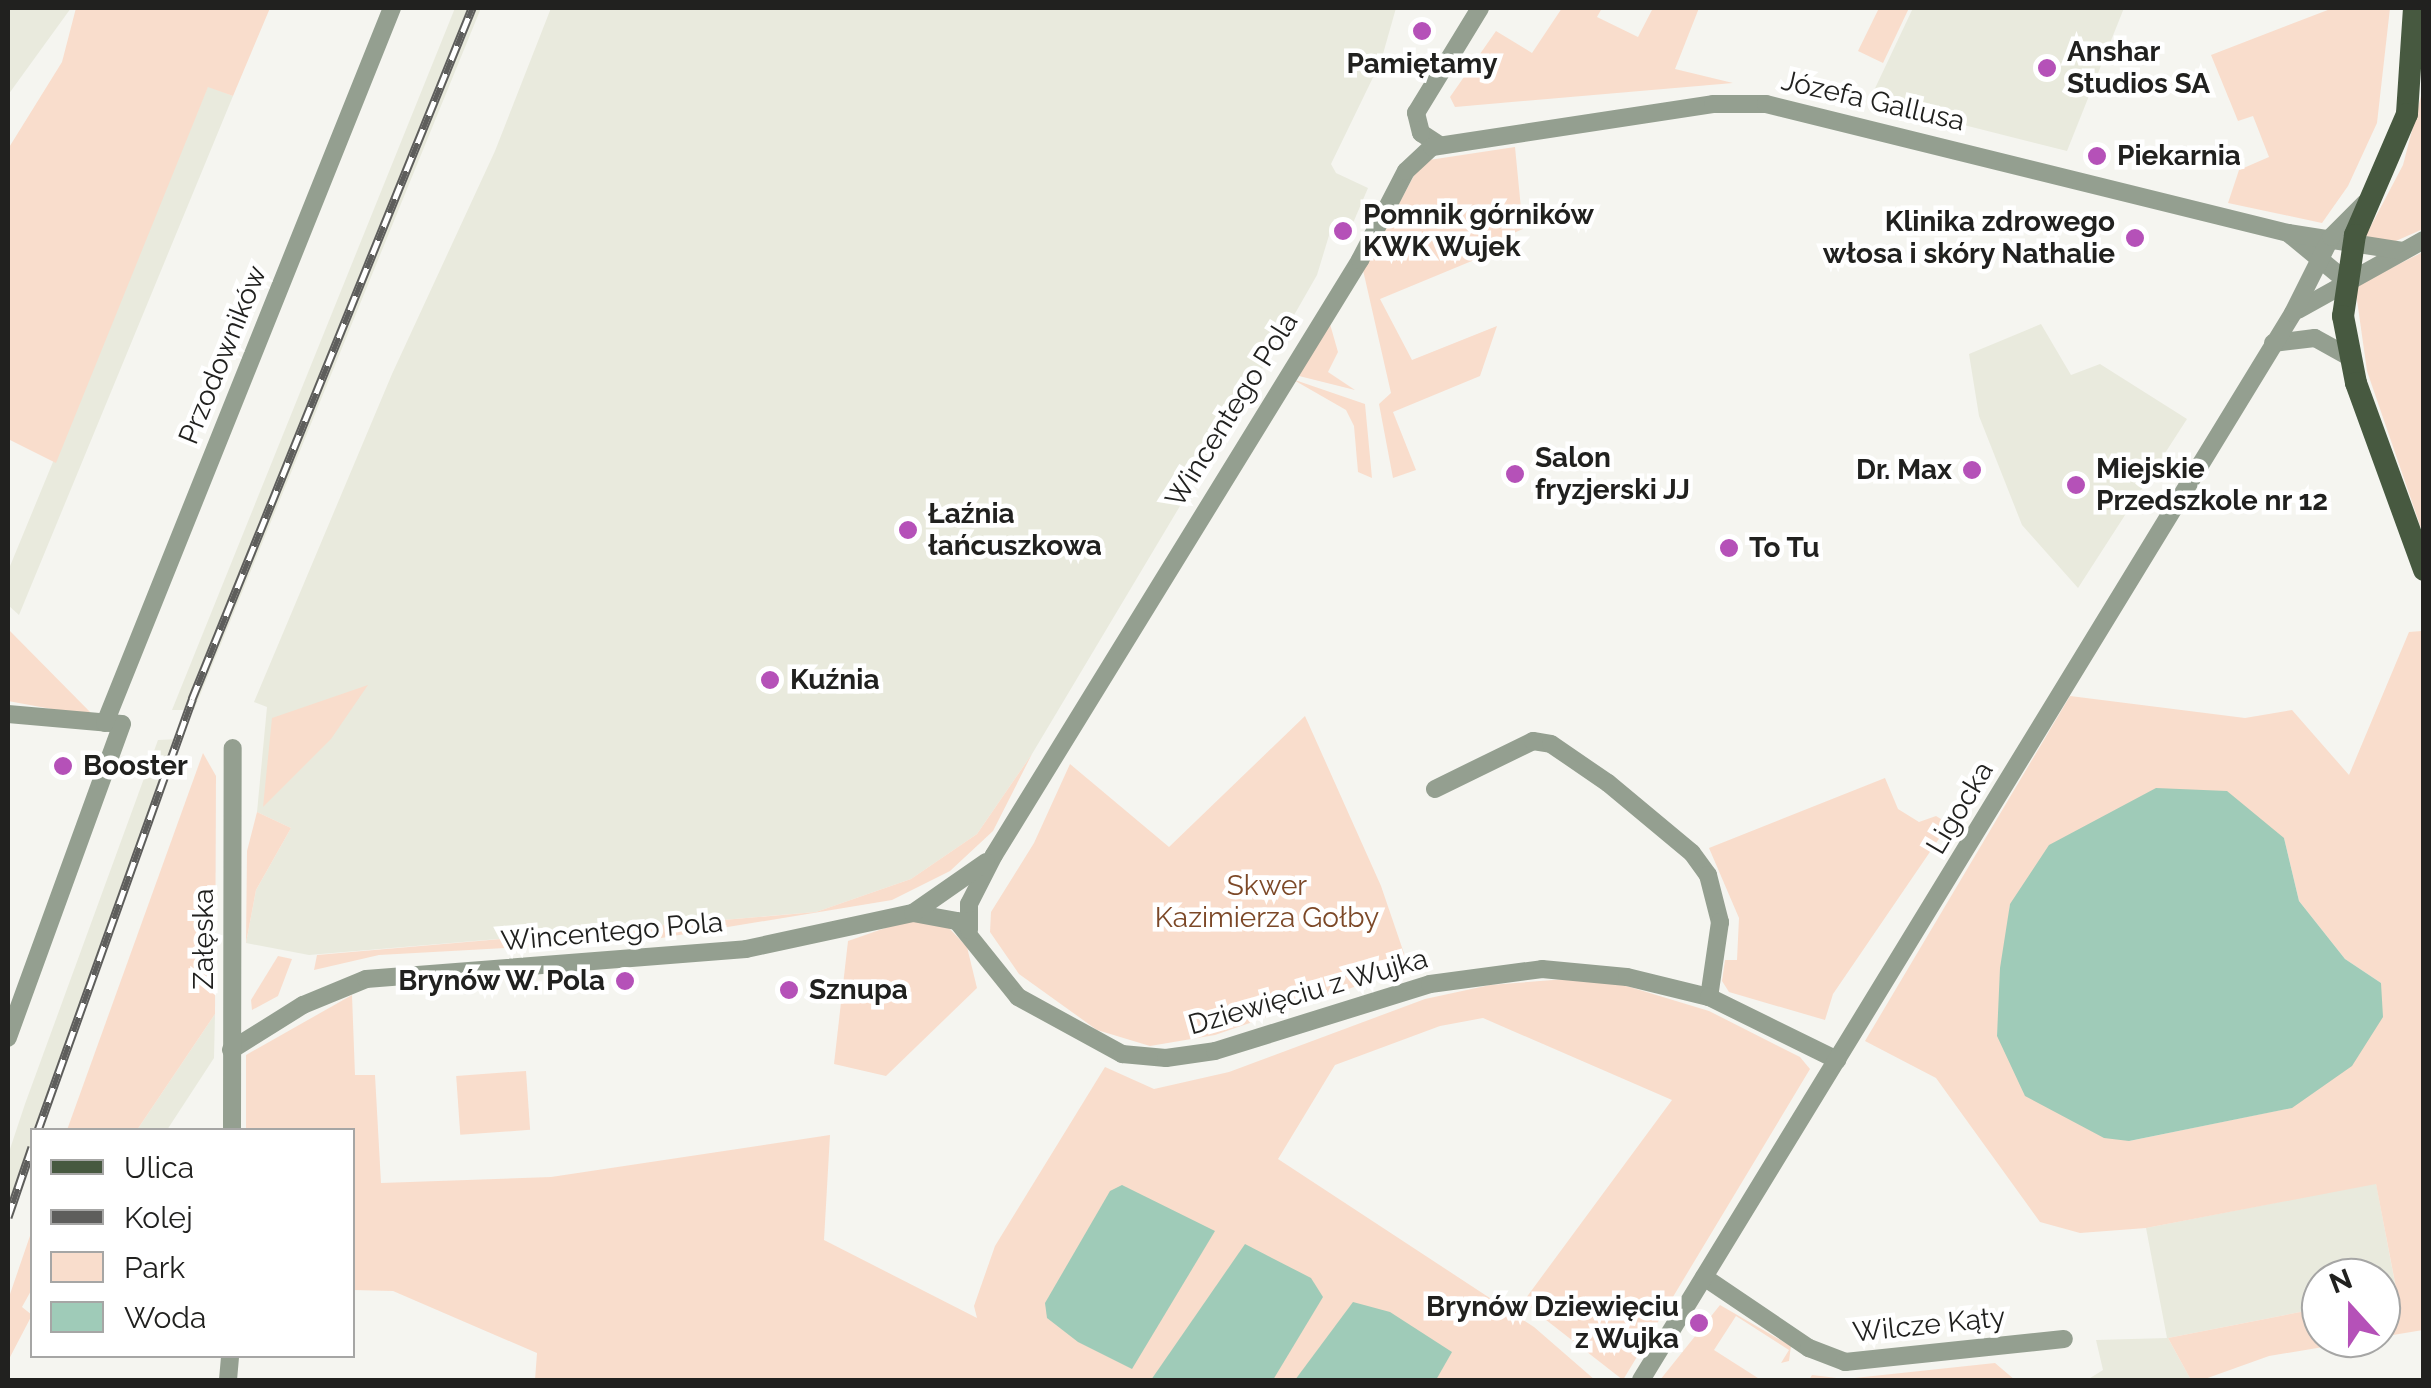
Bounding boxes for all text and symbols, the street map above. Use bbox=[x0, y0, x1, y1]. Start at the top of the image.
marker: Pamiętamy bbox=[1411, 20, 1433, 42]
place label: Anshar Studios SA bbox=[2067, 35, 2210, 101]
place label: Pamiętamy bbox=[1346, 47, 1498, 81]
marker: Anshar Studios SA bbox=[2036, 57, 2058, 79]
street label: Józefa Gallusa bbox=[1778, 64, 1968, 138]
place label: Piekarnia bbox=[2117, 139, 2241, 173]
marker: Piekarnia bbox=[2086, 145, 2108, 167]
place label: Pomnik górników KWK Wujek bbox=[1363, 198, 1594, 264]
place label: Klinika zdrowego włosa i skóry Nathalie bbox=[1822, 205, 2115, 271]
marker: Pomnik górników KWK Wujek bbox=[1332, 220, 1354, 242]
marker: Klinika zdrowego włosa i skóry Nathalie bbox=[2124, 227, 2146, 249]
street label: Przodowników bbox=[172, 261, 274, 449]
street label: Wincentego Pola bbox=[1159, 307, 1305, 513]
place label: Salon fryzjerski JJ bbox=[1535, 441, 1691, 507]
place label: Miejskie Przedszkole nr 12 bbox=[2096, 452, 2329, 518]
place label: Dr. Max bbox=[1856, 453, 1952, 487]
marker: Dr. Max bbox=[1961, 459, 1983, 481]
marker: Salon fryzjerski JJ bbox=[1504, 463, 1526, 485]
marker: Miejskie Przedszkole nr 12 bbox=[2065, 474, 2087, 496]
place label: Łaźnia łańcuszkowa bbox=[928, 497, 1102, 563]
marker: Łaźnia łańcuszkowa bbox=[897, 519, 919, 541]
place label: To Tu bbox=[1749, 531, 1820, 565]
marker: To Tu bbox=[1718, 537, 1740, 559]
place label: Kuźnia bbox=[790, 663, 879, 697]
marker: Kuźnia bbox=[759, 669, 781, 691]
place label: Booster bbox=[83, 749, 188, 783]
marker: Booster bbox=[52, 755, 74, 777]
street label: Ligocka bbox=[1919, 756, 2001, 860]
park label: Skwer Kazimierza Gołby bbox=[1155, 869, 1379, 935]
street label: Załęska bbox=[187, 888, 221, 990]
street label: Wincentego Pola bbox=[499, 906, 725, 958]
street label: Dziewięciu z Wujka bbox=[1184, 942, 1432, 1042]
place label: Brynów W. Pola bbox=[396, 964, 605, 998]
marker: Brynów W. Pola bbox=[614, 970, 636, 992]
place label: Sznupa bbox=[809, 973, 908, 1007]
marker: Sznupa bbox=[778, 979, 800, 1001]
legend bbox=[30, 1128, 355, 1358]
text: Ulica bbox=[124, 1150, 194, 1185]
text: Kolej bbox=[124, 1200, 193, 1235]
text: Park bbox=[124, 1250, 185, 1285]
north arrow bbox=[2301, 1258, 2401, 1358]
text: N bbox=[2325, 1262, 2357, 1301]
place label: Brynów Dziewięciu z Wujka bbox=[1425, 1290, 1679, 1356]
text: Woda bbox=[124, 1300, 206, 1335]
street label: Wilcze Kąty bbox=[1851, 1300, 2007, 1350]
marker: Brynów Dziewięciu z Wujka bbox=[1688, 1312, 1710, 1334]

